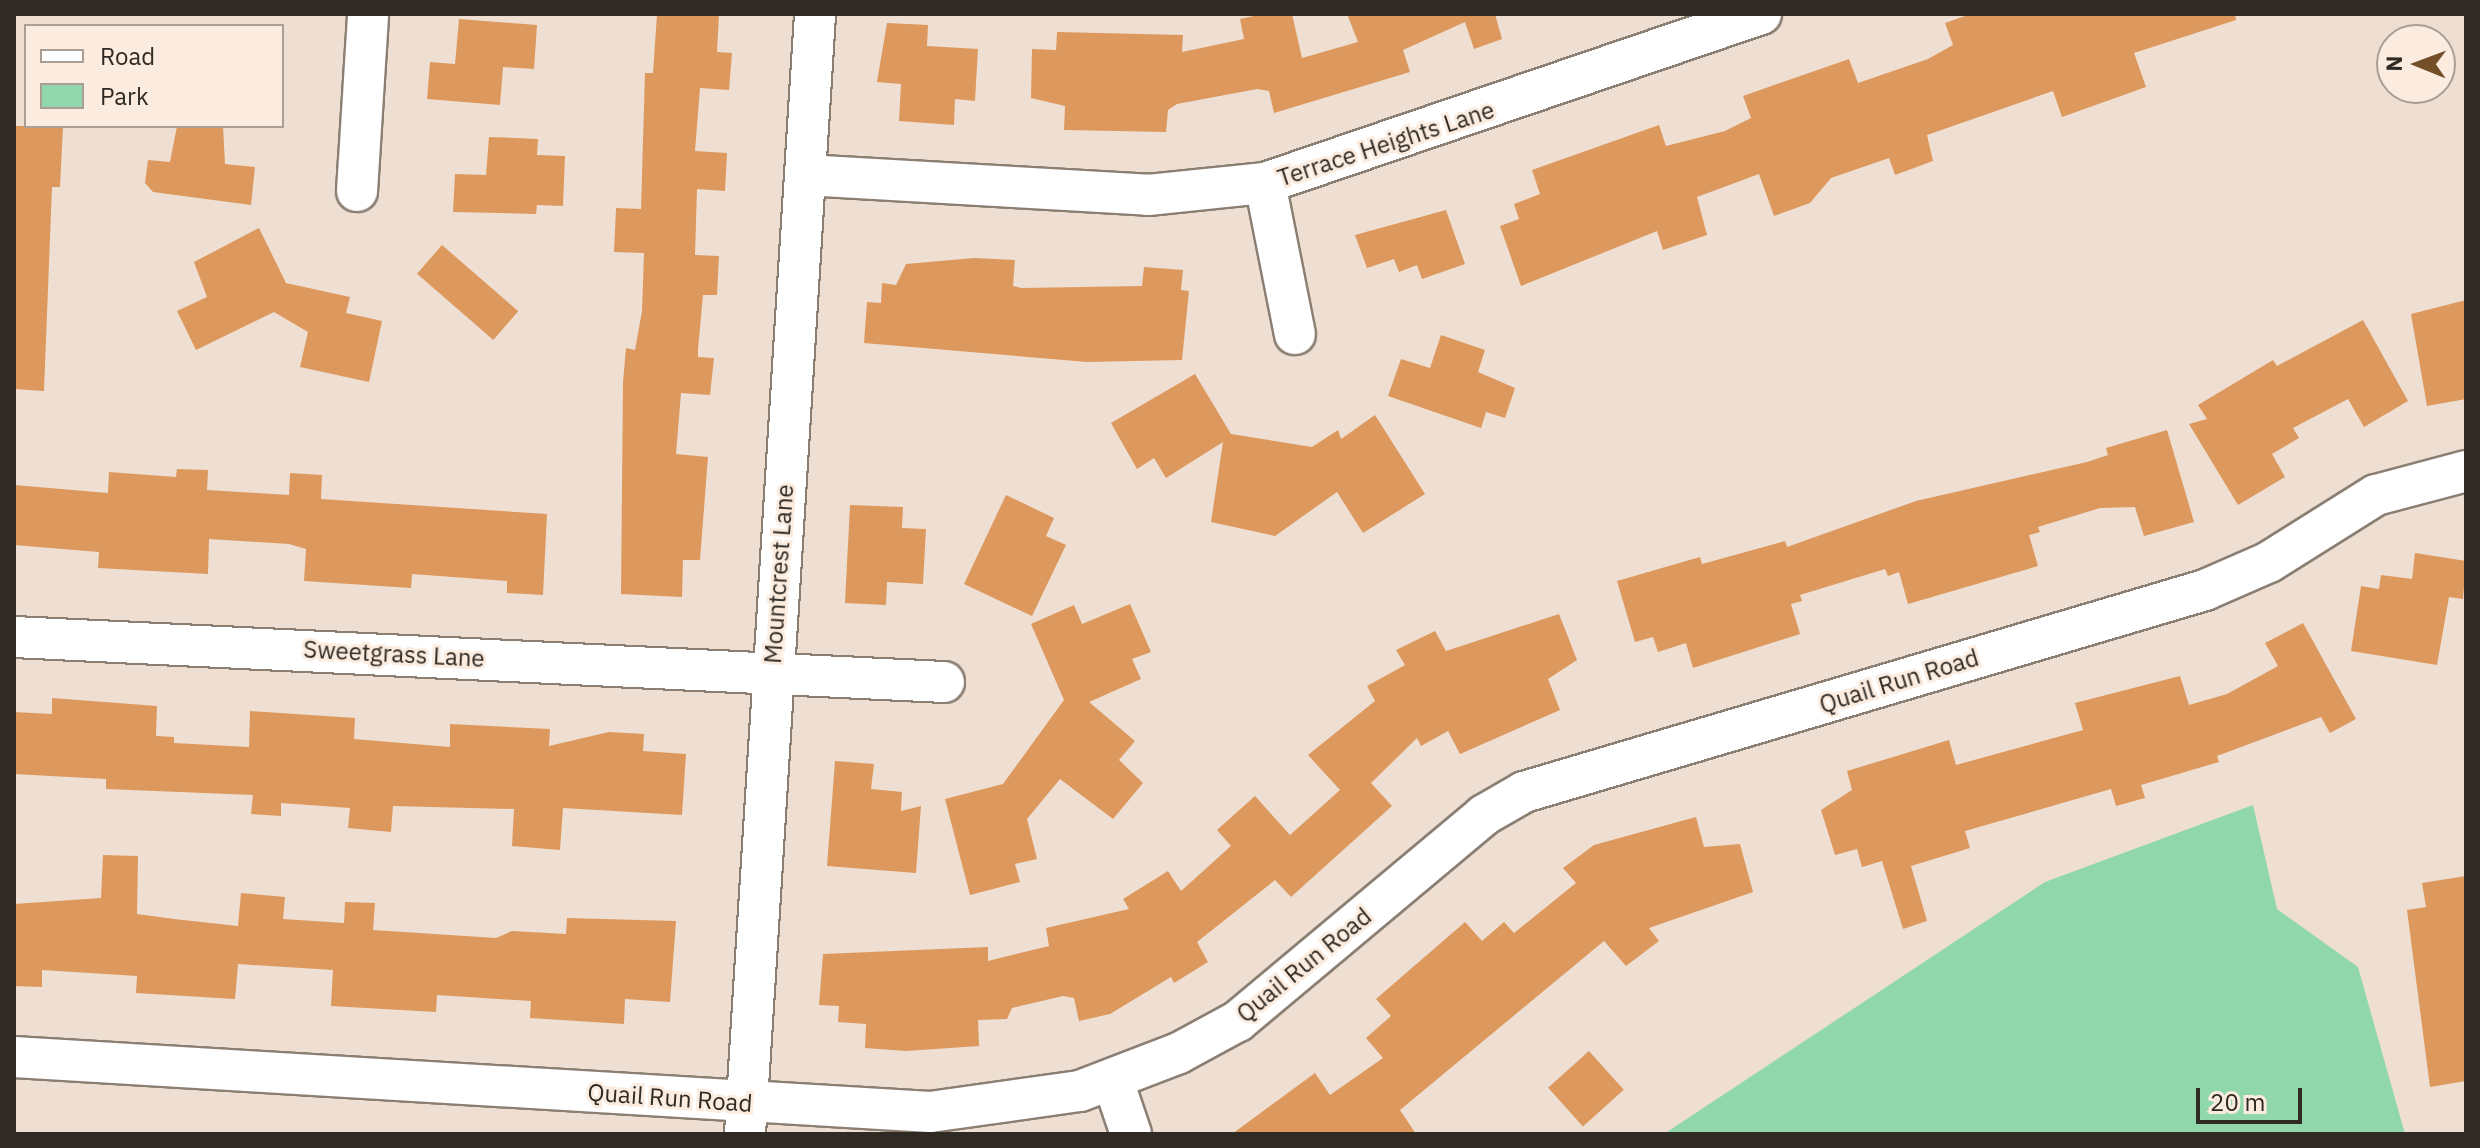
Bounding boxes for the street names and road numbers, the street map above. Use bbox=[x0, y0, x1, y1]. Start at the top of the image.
street label: Terrace Heights Lane bbox=[1274, 95, 1498, 193]
street label: Mountcrest Lane bbox=[758, 483, 800, 665]
street label: Sweetgrass Lane bbox=[303, 635, 485, 673]
street label: Quail Run Road bbox=[1816, 643, 1982, 719]
street label: Quail Run Road bbox=[1231, 902, 1377, 1028]
street label: Quail Run Road bbox=[587, 1078, 753, 1118]

